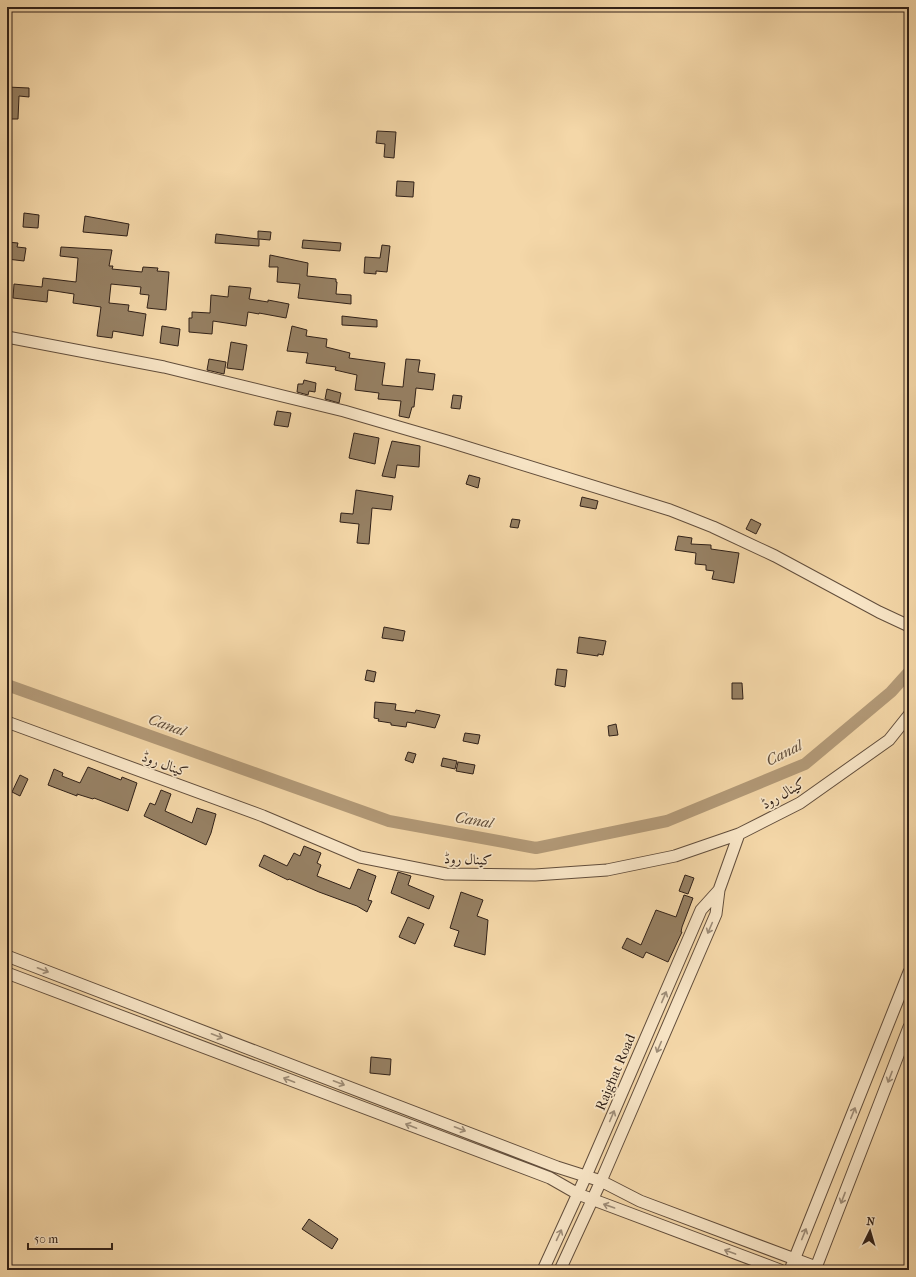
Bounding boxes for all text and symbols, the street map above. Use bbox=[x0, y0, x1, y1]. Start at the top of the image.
water label: Canal bbox=[146, 710, 190, 741]
water label: Canal bbox=[763, 735, 807, 770]
street label: کینال روڈ bbox=[139, 748, 190, 781]
street label: کینال روڈ bbox=[758, 774, 808, 813]
water label: Canal bbox=[454, 808, 497, 833]
street label: کینال روڈ bbox=[444, 850, 492, 869]
one-way arrow bbox=[706, 921, 713, 933]
one-way arrow bbox=[37, 967, 49, 975]
one-way arrow bbox=[660, 991, 668, 1003]
street label: Rajghat Road bbox=[592, 1031, 639, 1113]
one-way arrow bbox=[211, 1033, 223, 1041]
one-way arrow bbox=[654, 1041, 662, 1053]
one-way arrow bbox=[885, 1070, 893, 1082]
one-way arrow bbox=[284, 1075, 296, 1083]
one-way arrow bbox=[332, 1079, 344, 1087]
one-way arrow bbox=[849, 1108, 857, 1120]
one-way arrow bbox=[609, 1110, 616, 1122]
one-way arrow bbox=[405, 1121, 417, 1129]
one-way arrow bbox=[454, 1126, 466, 1134]
one-way arrow bbox=[839, 1191, 846, 1203]
one-way arrow bbox=[602, 1202, 615, 1209]
north arrow bbox=[850, 1211, 890, 1251]
text: N bbox=[866, 1215, 876, 1228]
scale bar bbox=[28, 1225, 112, 1251]
one-way arrow bbox=[801, 1228, 809, 1240]
one-way arrow bbox=[556, 1229, 563, 1241]
text: 50 m bbox=[34, 1232, 58, 1246]
one-way arrow bbox=[725, 1247, 737, 1255]

